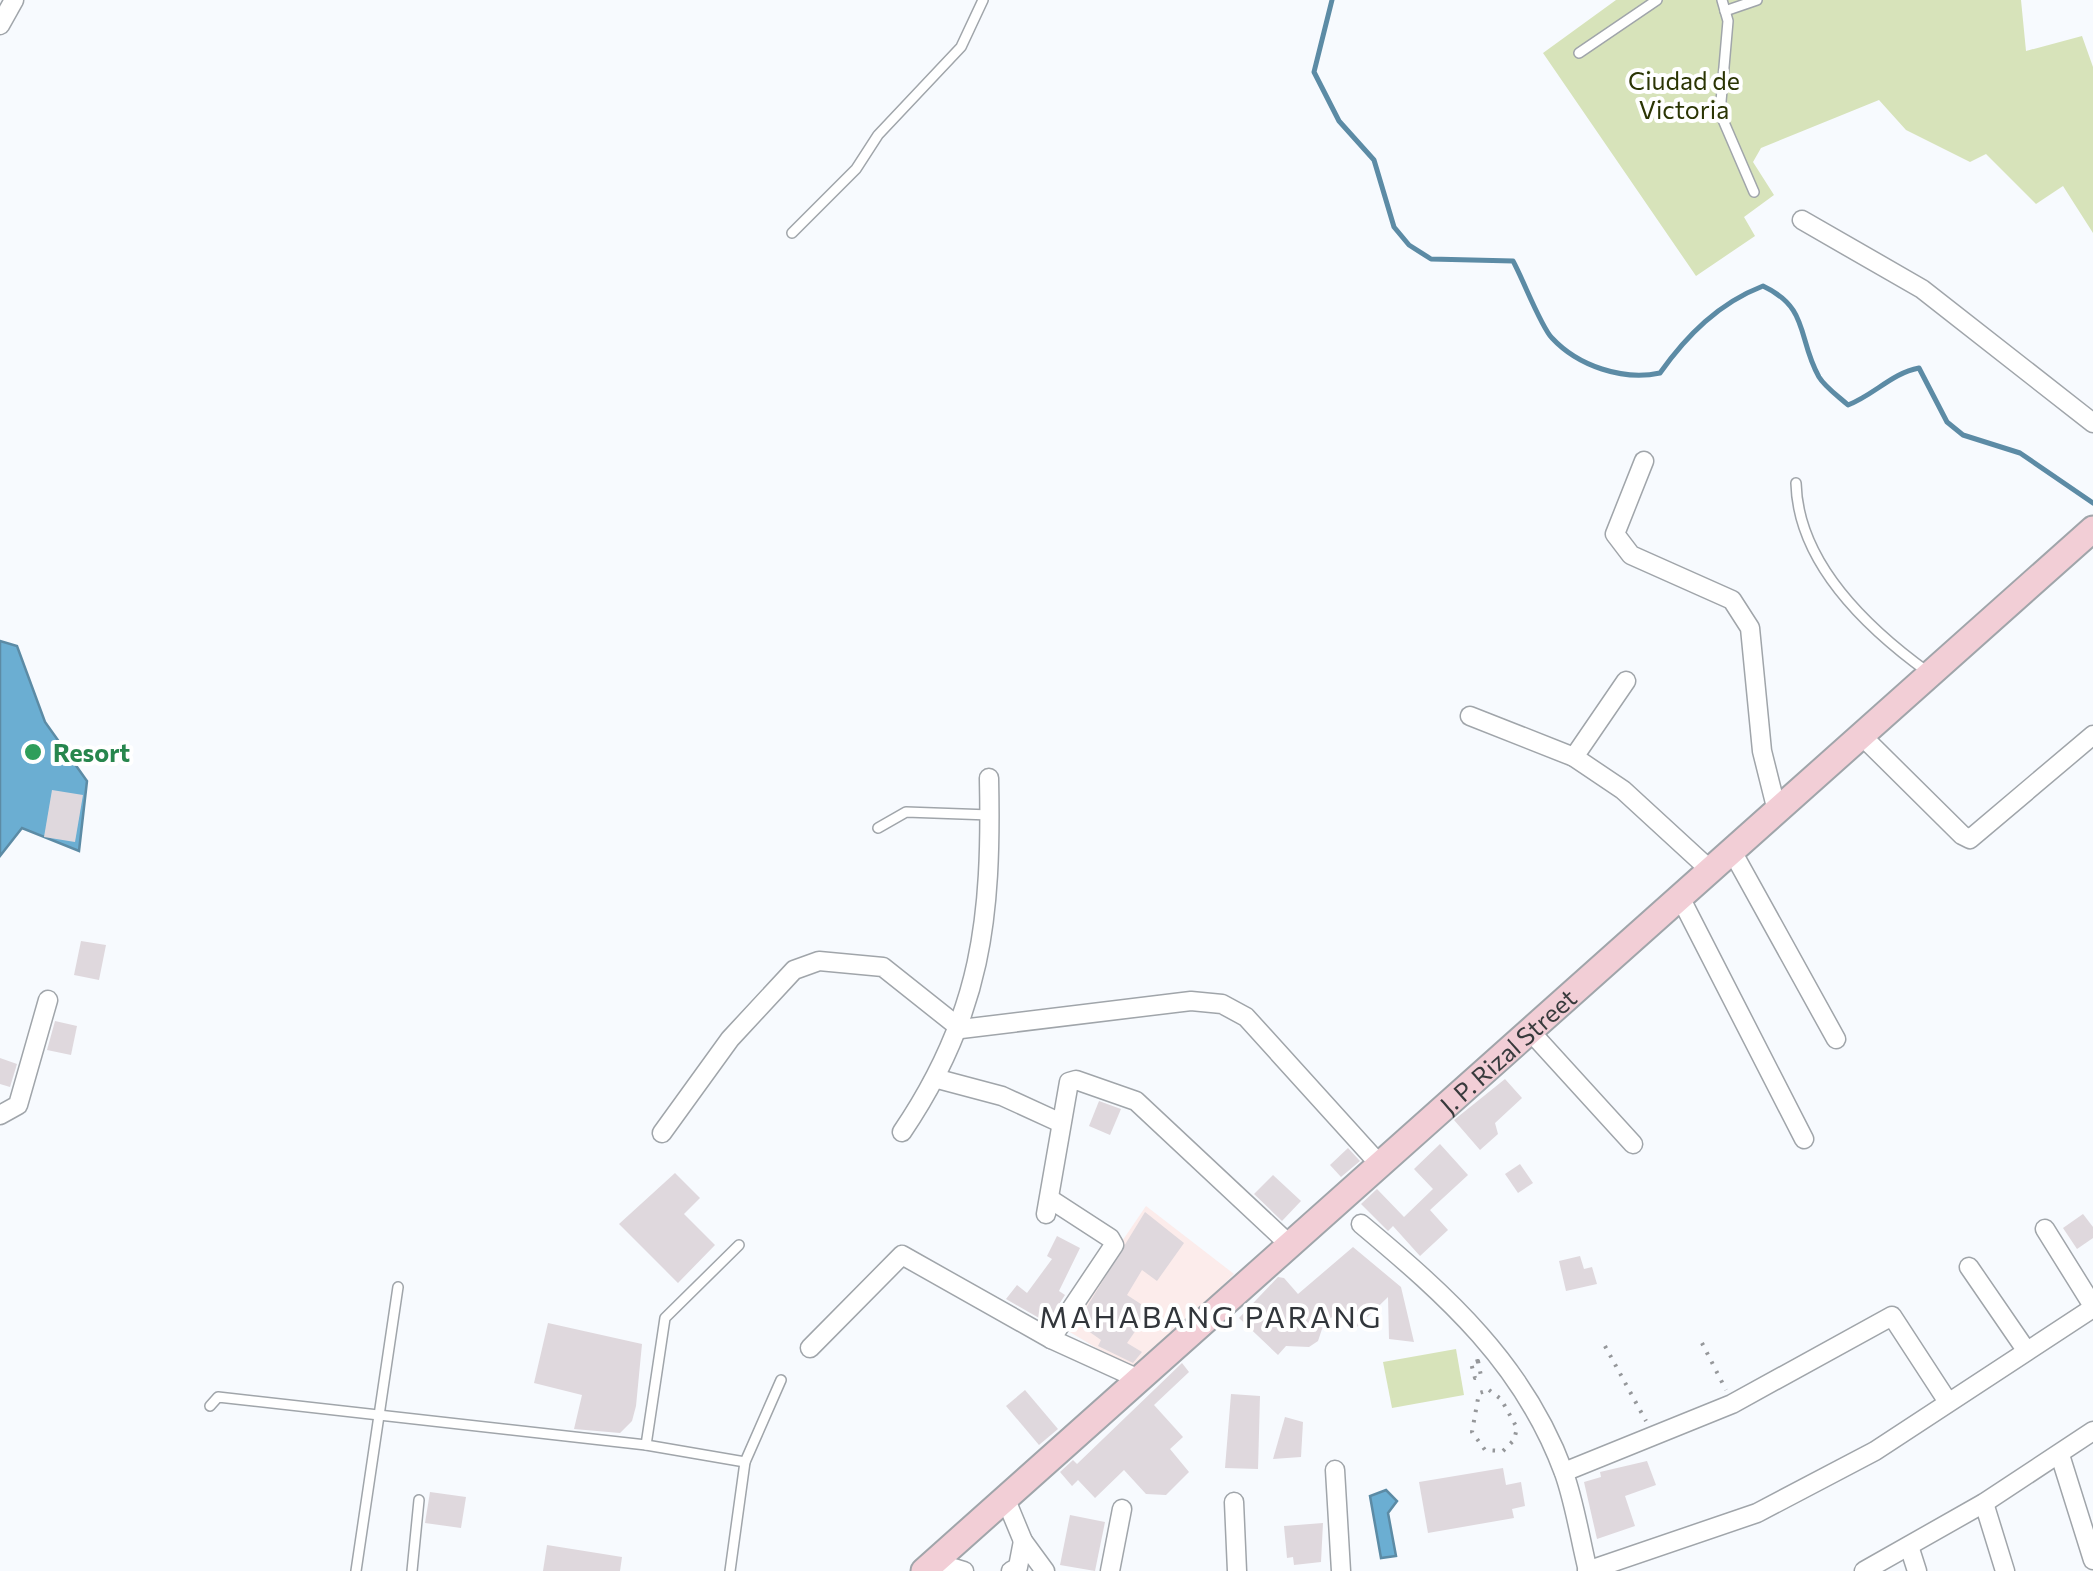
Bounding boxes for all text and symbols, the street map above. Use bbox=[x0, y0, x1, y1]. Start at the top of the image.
park label: Ciudad de Victoria bbox=[1628, 65, 1740, 124]
place label: Resort bbox=[53, 737, 130, 767]
marker: Resort bbox=[22, 741, 44, 763]
street label: J. P. Rizal Street bbox=[1433, 982, 1582, 1119]
district label: MAHABANG PARANG bbox=[1039, 1297, 1383, 1334]

